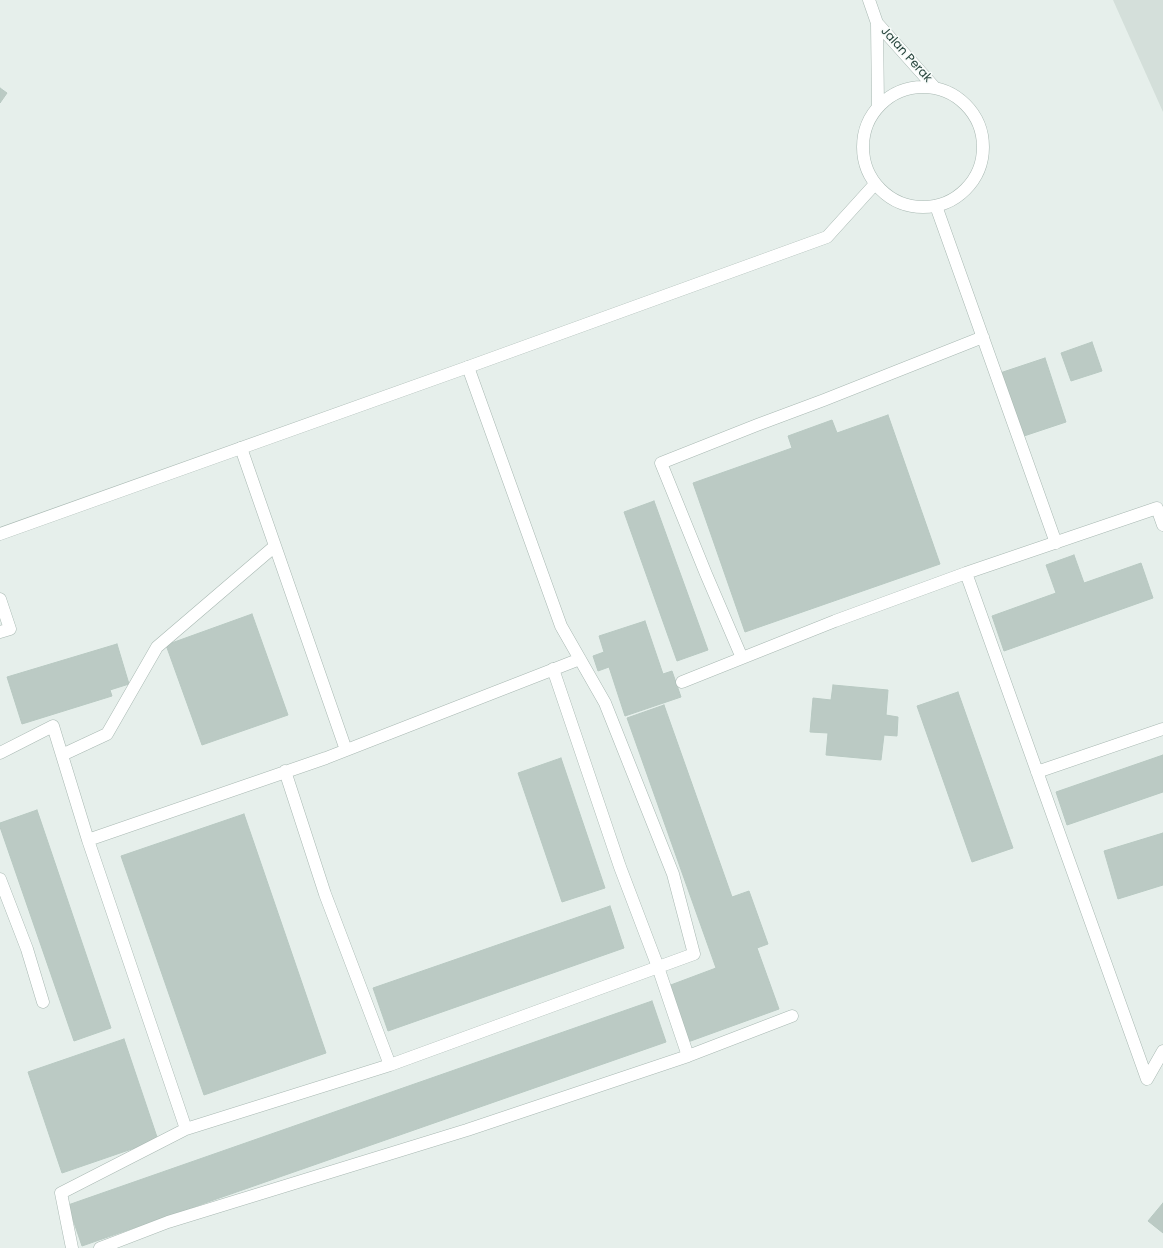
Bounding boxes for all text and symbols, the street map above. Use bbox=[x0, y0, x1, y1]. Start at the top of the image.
street label: Jalan Perak bbox=[877, 24, 935, 86]

